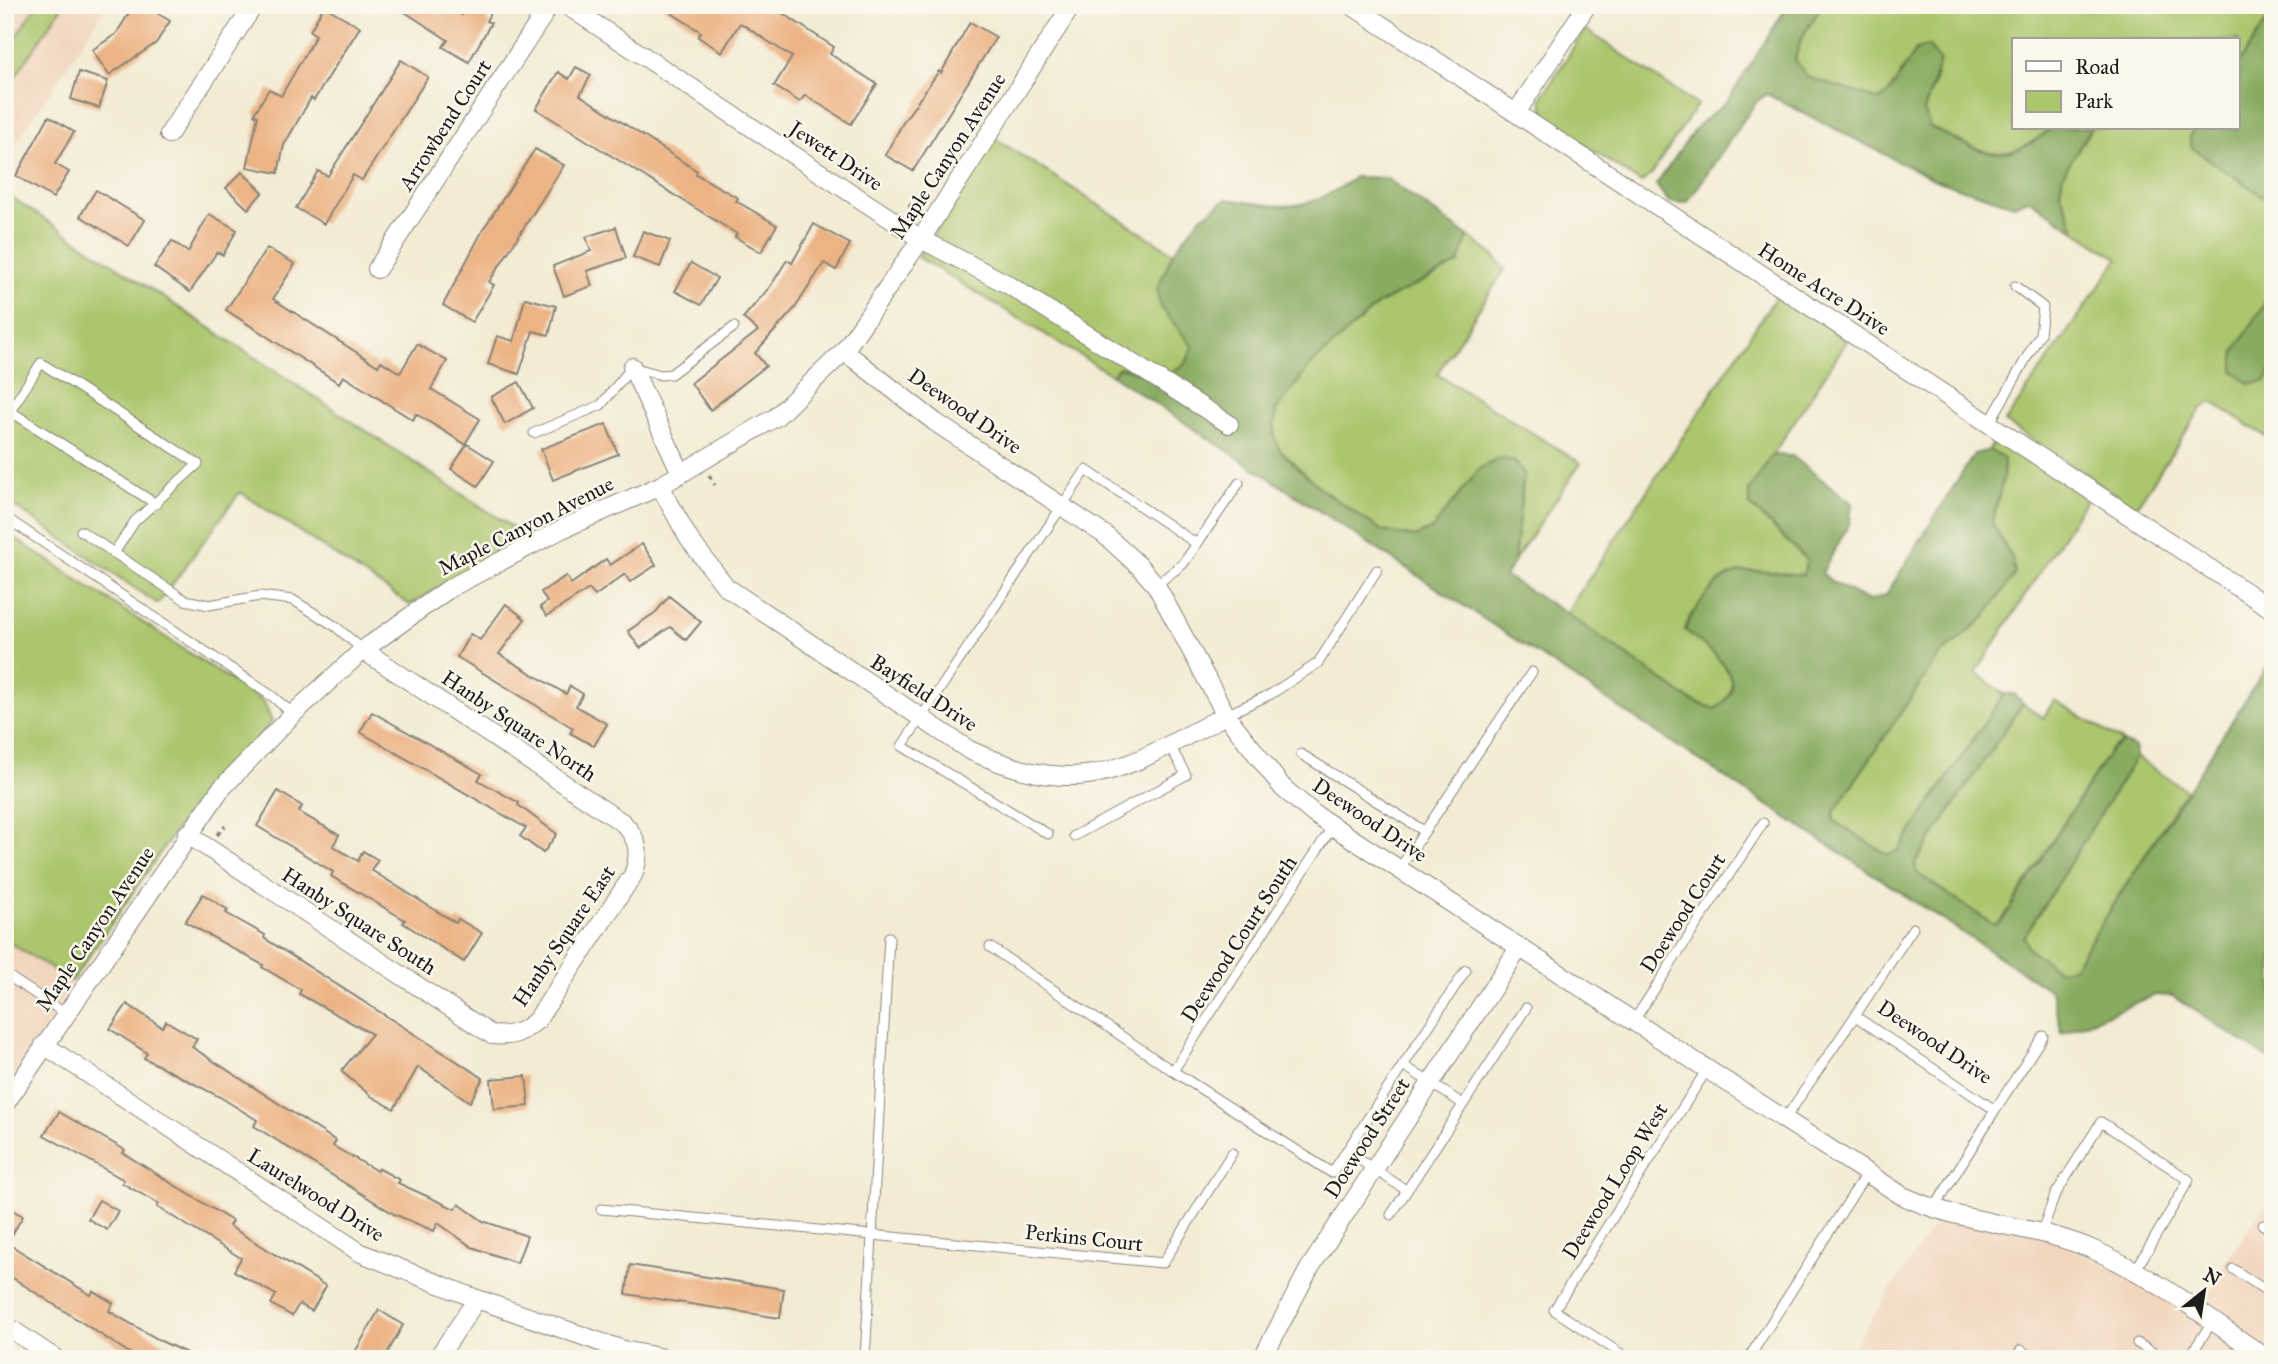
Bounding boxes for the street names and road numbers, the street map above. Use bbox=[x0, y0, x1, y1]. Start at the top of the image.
street label: Arrowbend Court bbox=[392, 54, 497, 196]
street label: Maple Canyon Avenue bbox=[884, 68, 1012, 244]
street label: Jewett Drive bbox=[783, 114, 888, 197]
street label: Home Acre Drive bbox=[1753, 237, 1895, 341]
street label: Deewood Drive bbox=[903, 362, 1027, 460]
street label: Maple Canyon Avenue bbox=[434, 470, 618, 581]
street label: Bayfield Drive bbox=[866, 649, 983, 737]
street label: Hanby Square North bbox=[437, 665, 602, 788]
street label: Deewood Drive bbox=[1308, 772, 1433, 868]
street label: Maple Canyon Avenue bbox=[30, 841, 160, 1016]
street label: Doewood Court bbox=[1635, 848, 1732, 978]
street label: Deewood Court South bbox=[1175, 851, 1303, 1027]
street label: Hanby Square East bbox=[507, 860, 621, 1012]
street label: Hanby Square South bbox=[277, 861, 441, 981]
street label: Deewood Drive bbox=[1873, 994, 1998, 1090]
street label: Doewood Street bbox=[1318, 1072, 1416, 1203]
street label: Deewood Loop West bbox=[1556, 1098, 1674, 1264]
street label: Laurelwood Drive bbox=[243, 1143, 389, 1248]
street label: Perkins Court bbox=[1024, 1219, 1145, 1257]

